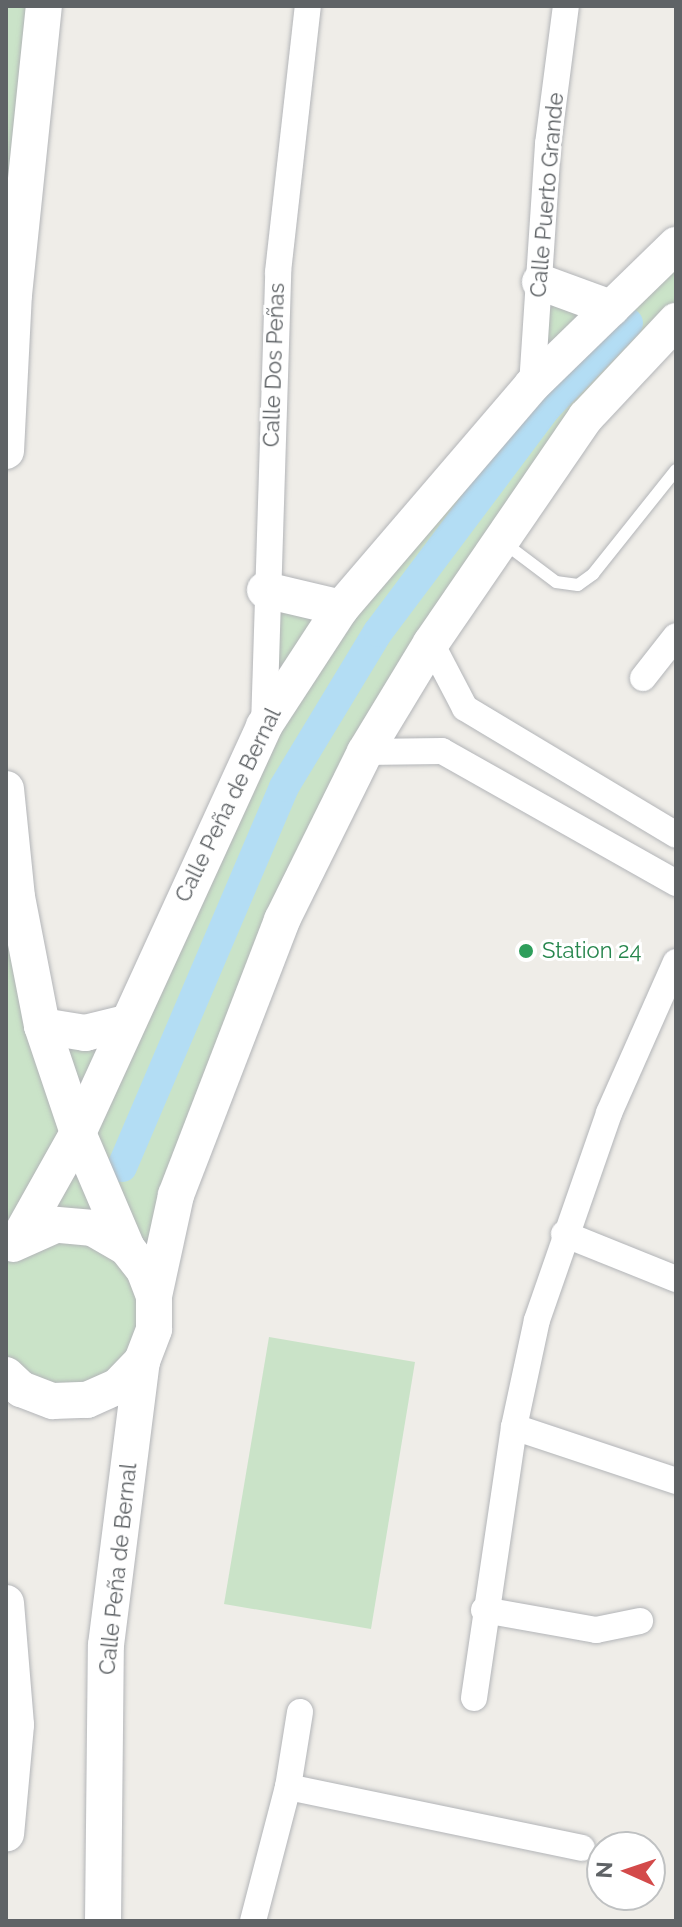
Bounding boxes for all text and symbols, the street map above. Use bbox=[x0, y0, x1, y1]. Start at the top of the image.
street label: Calle Puerto Grande bbox=[525, 91, 569, 299]
street label: Calle Dos Peñas bbox=[258, 282, 290, 448]
street label: Calle Peña de Bernal bbox=[170, 704, 286, 906]
place label: Station 24 bbox=[542, 938, 642, 964]
marker: Station 24 bbox=[517, 942, 535, 960]
street label: Calle Peña de Bernal bbox=[94, 1462, 142, 1676]
north arrow bbox=[586, 1831, 666, 1911]
text: N bbox=[591, 1861, 617, 1879]

